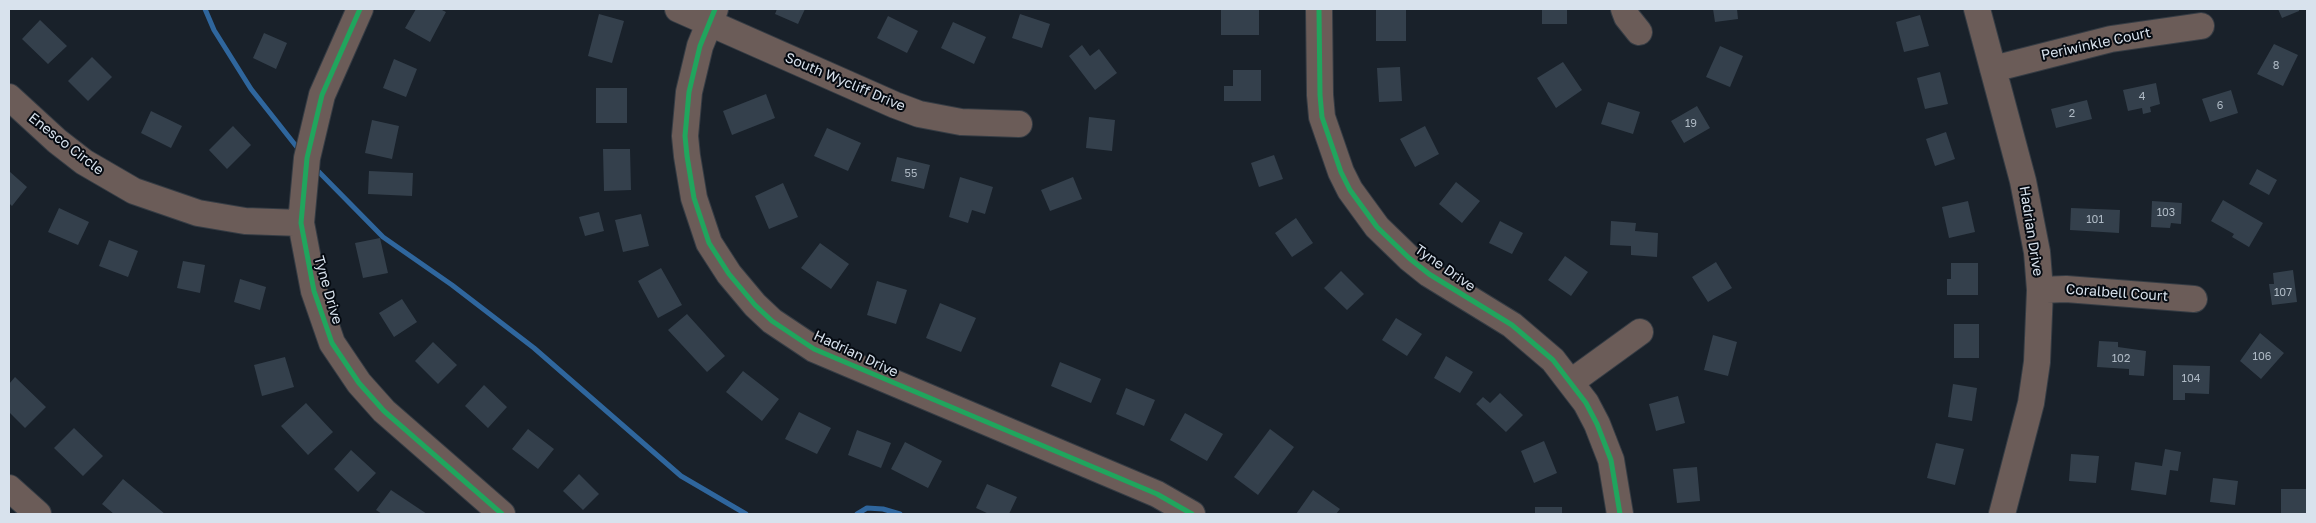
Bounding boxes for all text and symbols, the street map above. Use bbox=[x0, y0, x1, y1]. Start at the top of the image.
street label: Periwinkle Court bbox=[2040, 24, 2152, 64]
street label: South Wycliff Drive bbox=[782, 49, 908, 115]
house number: 8 bbox=[2273, 59, 2279, 73]
house number: 4 bbox=[2139, 90, 2145, 104]
house number: 6 bbox=[2217, 99, 2223, 113]
house number: 2 bbox=[2069, 107, 2075, 121]
street label: Enesco Circle bbox=[25, 109, 107, 179]
house number: 19 bbox=[1685, 117, 1697, 131]
house number: 55 bbox=[905, 167, 917, 181]
street label: Hadrian Drive bbox=[2016, 185, 2046, 277]
house number: 103 bbox=[2157, 206, 2175, 220]
house number: 101 bbox=[2086, 213, 2104, 227]
street label: Tyne Drive bbox=[1411, 241, 1479, 295]
street label: Tyne Drive bbox=[310, 254, 346, 326]
street label: Coralbell Court bbox=[2065, 281, 2169, 305]
house number: 107 bbox=[2274, 286, 2292, 300]
street label: Hadrian Drive bbox=[811, 327, 901, 381]
house number: 106 bbox=[2253, 350, 2271, 364]
house number: 102 bbox=[2112, 352, 2130, 366]
house number: 104 bbox=[2182, 372, 2200, 386]

